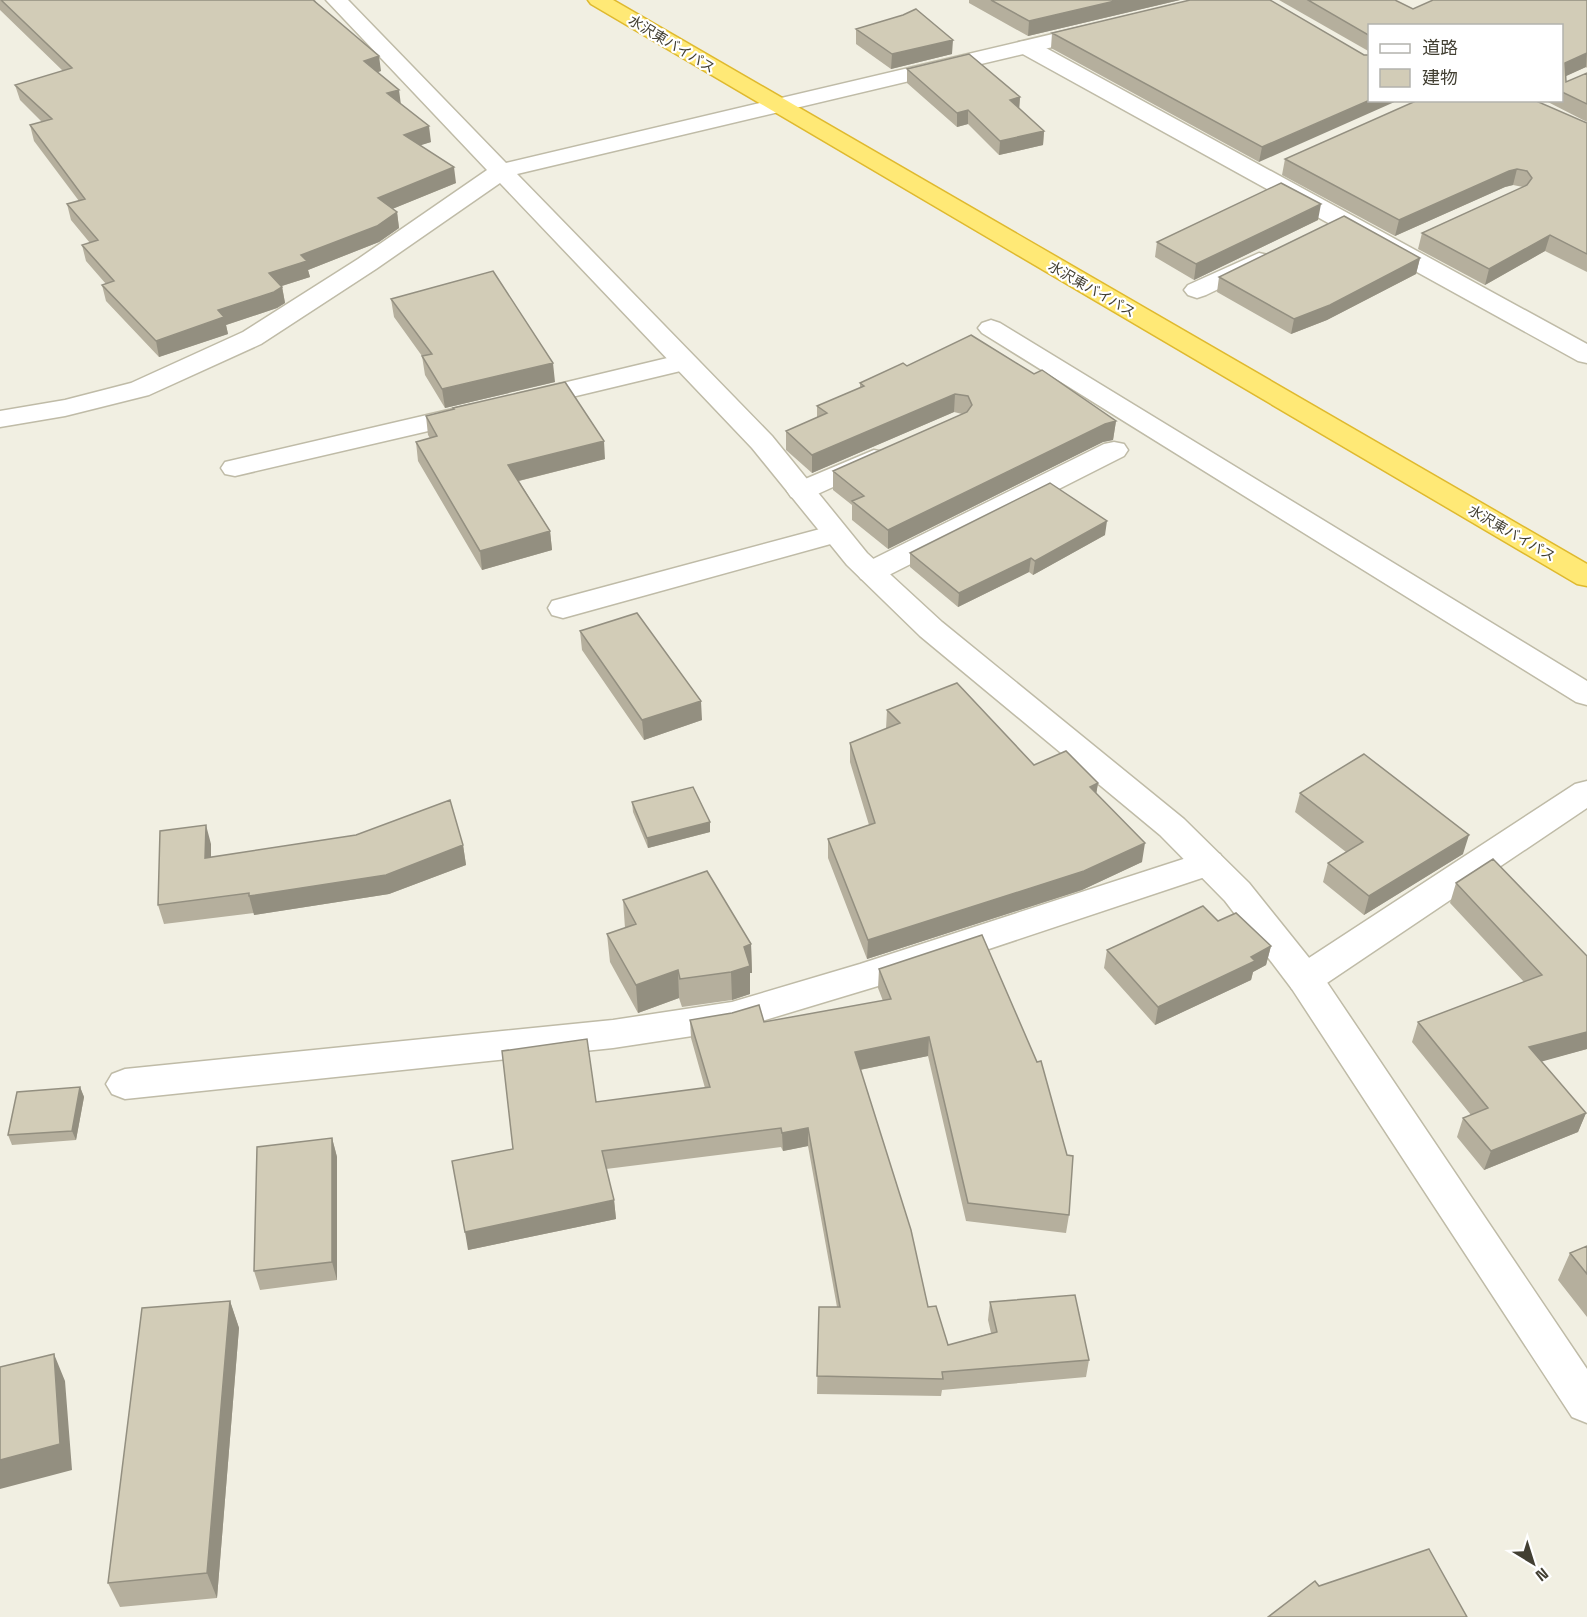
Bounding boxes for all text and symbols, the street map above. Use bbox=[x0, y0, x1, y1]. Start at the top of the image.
street label: 水沢東バイパス bbox=[625, 11, 719, 77]
legend bbox=[1368, 24, 1563, 102]
text: 道路 bbox=[1422, 36, 1458, 59]
text: 建物 bbox=[1422, 66, 1458, 89]
street label: 水沢東バイパス bbox=[1045, 257, 1139, 321]
street label: 水沢東バイパス bbox=[1465, 501, 1559, 565]
north arrow bbox=[1503, 1533, 1563, 1593]
text: N bbox=[1531, 1563, 1553, 1586]

